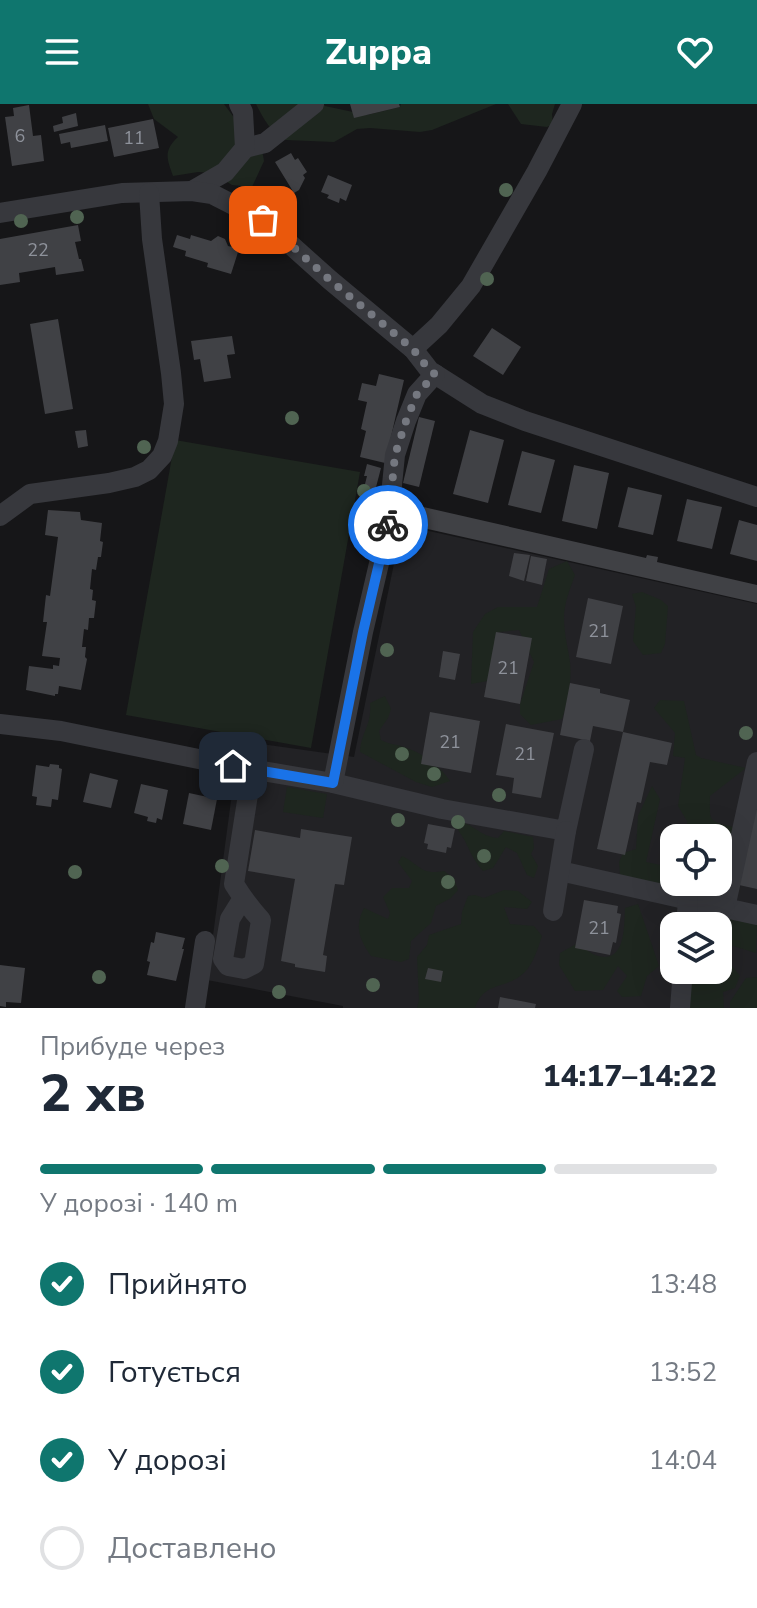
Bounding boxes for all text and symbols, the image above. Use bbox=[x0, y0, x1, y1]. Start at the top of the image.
text: Zuppa bbox=[325, 28, 432, 77]
icon: menu bbox=[40, 30, 84, 74]
icon: heart bbox=[673, 30, 717, 74]
house number: 6 bbox=[15, 124, 25, 148]
house number: 11 bbox=[123, 126, 145, 150]
pin bbox=[229, 186, 297, 254]
icon: bag bbox=[241, 198, 285, 242]
house number: 22 bbox=[27, 238, 49, 262]
courier bbox=[348, 485, 428, 565]
icon: bike bbox=[366, 503, 410, 547]
house number: 21 bbox=[588, 619, 610, 643]
house number: 21 bbox=[497, 656, 519, 680]
house number: 21 bbox=[439, 730, 461, 754]
pin bbox=[199, 732, 267, 800]
house number: 21 bbox=[514, 742, 536, 766]
icon: home bbox=[211, 744, 255, 788]
map controls bbox=[660, 824, 732, 984]
button: locate bbox=[660, 824, 732, 896]
button: layers bbox=[660, 912, 732, 984]
house number: 21 bbox=[588, 916, 610, 940]
text: Прибуде через bbox=[40, 1029, 225, 1064]
text: 14:17–14:22 bbox=[542, 1056, 717, 1097]
text: 2 хв bbox=[40, 1058, 146, 1129]
text: У дорозі · 140 m bbox=[40, 1186, 238, 1221]
icon: check bbox=[40, 1262, 84, 1306]
text: Прийнято bbox=[108, 1264, 248, 1305]
text: 13:48 bbox=[649, 1267, 717, 1302]
icon: check bbox=[40, 1350, 84, 1394]
text: Готується bbox=[108, 1352, 241, 1393]
text: 13:52 bbox=[649, 1355, 717, 1390]
icon: check bbox=[40, 1438, 84, 1482]
text: У дорозі bbox=[108, 1440, 227, 1481]
text: 14:04 bbox=[649, 1443, 717, 1478]
text: Доставлено bbox=[108, 1528, 276, 1569]

